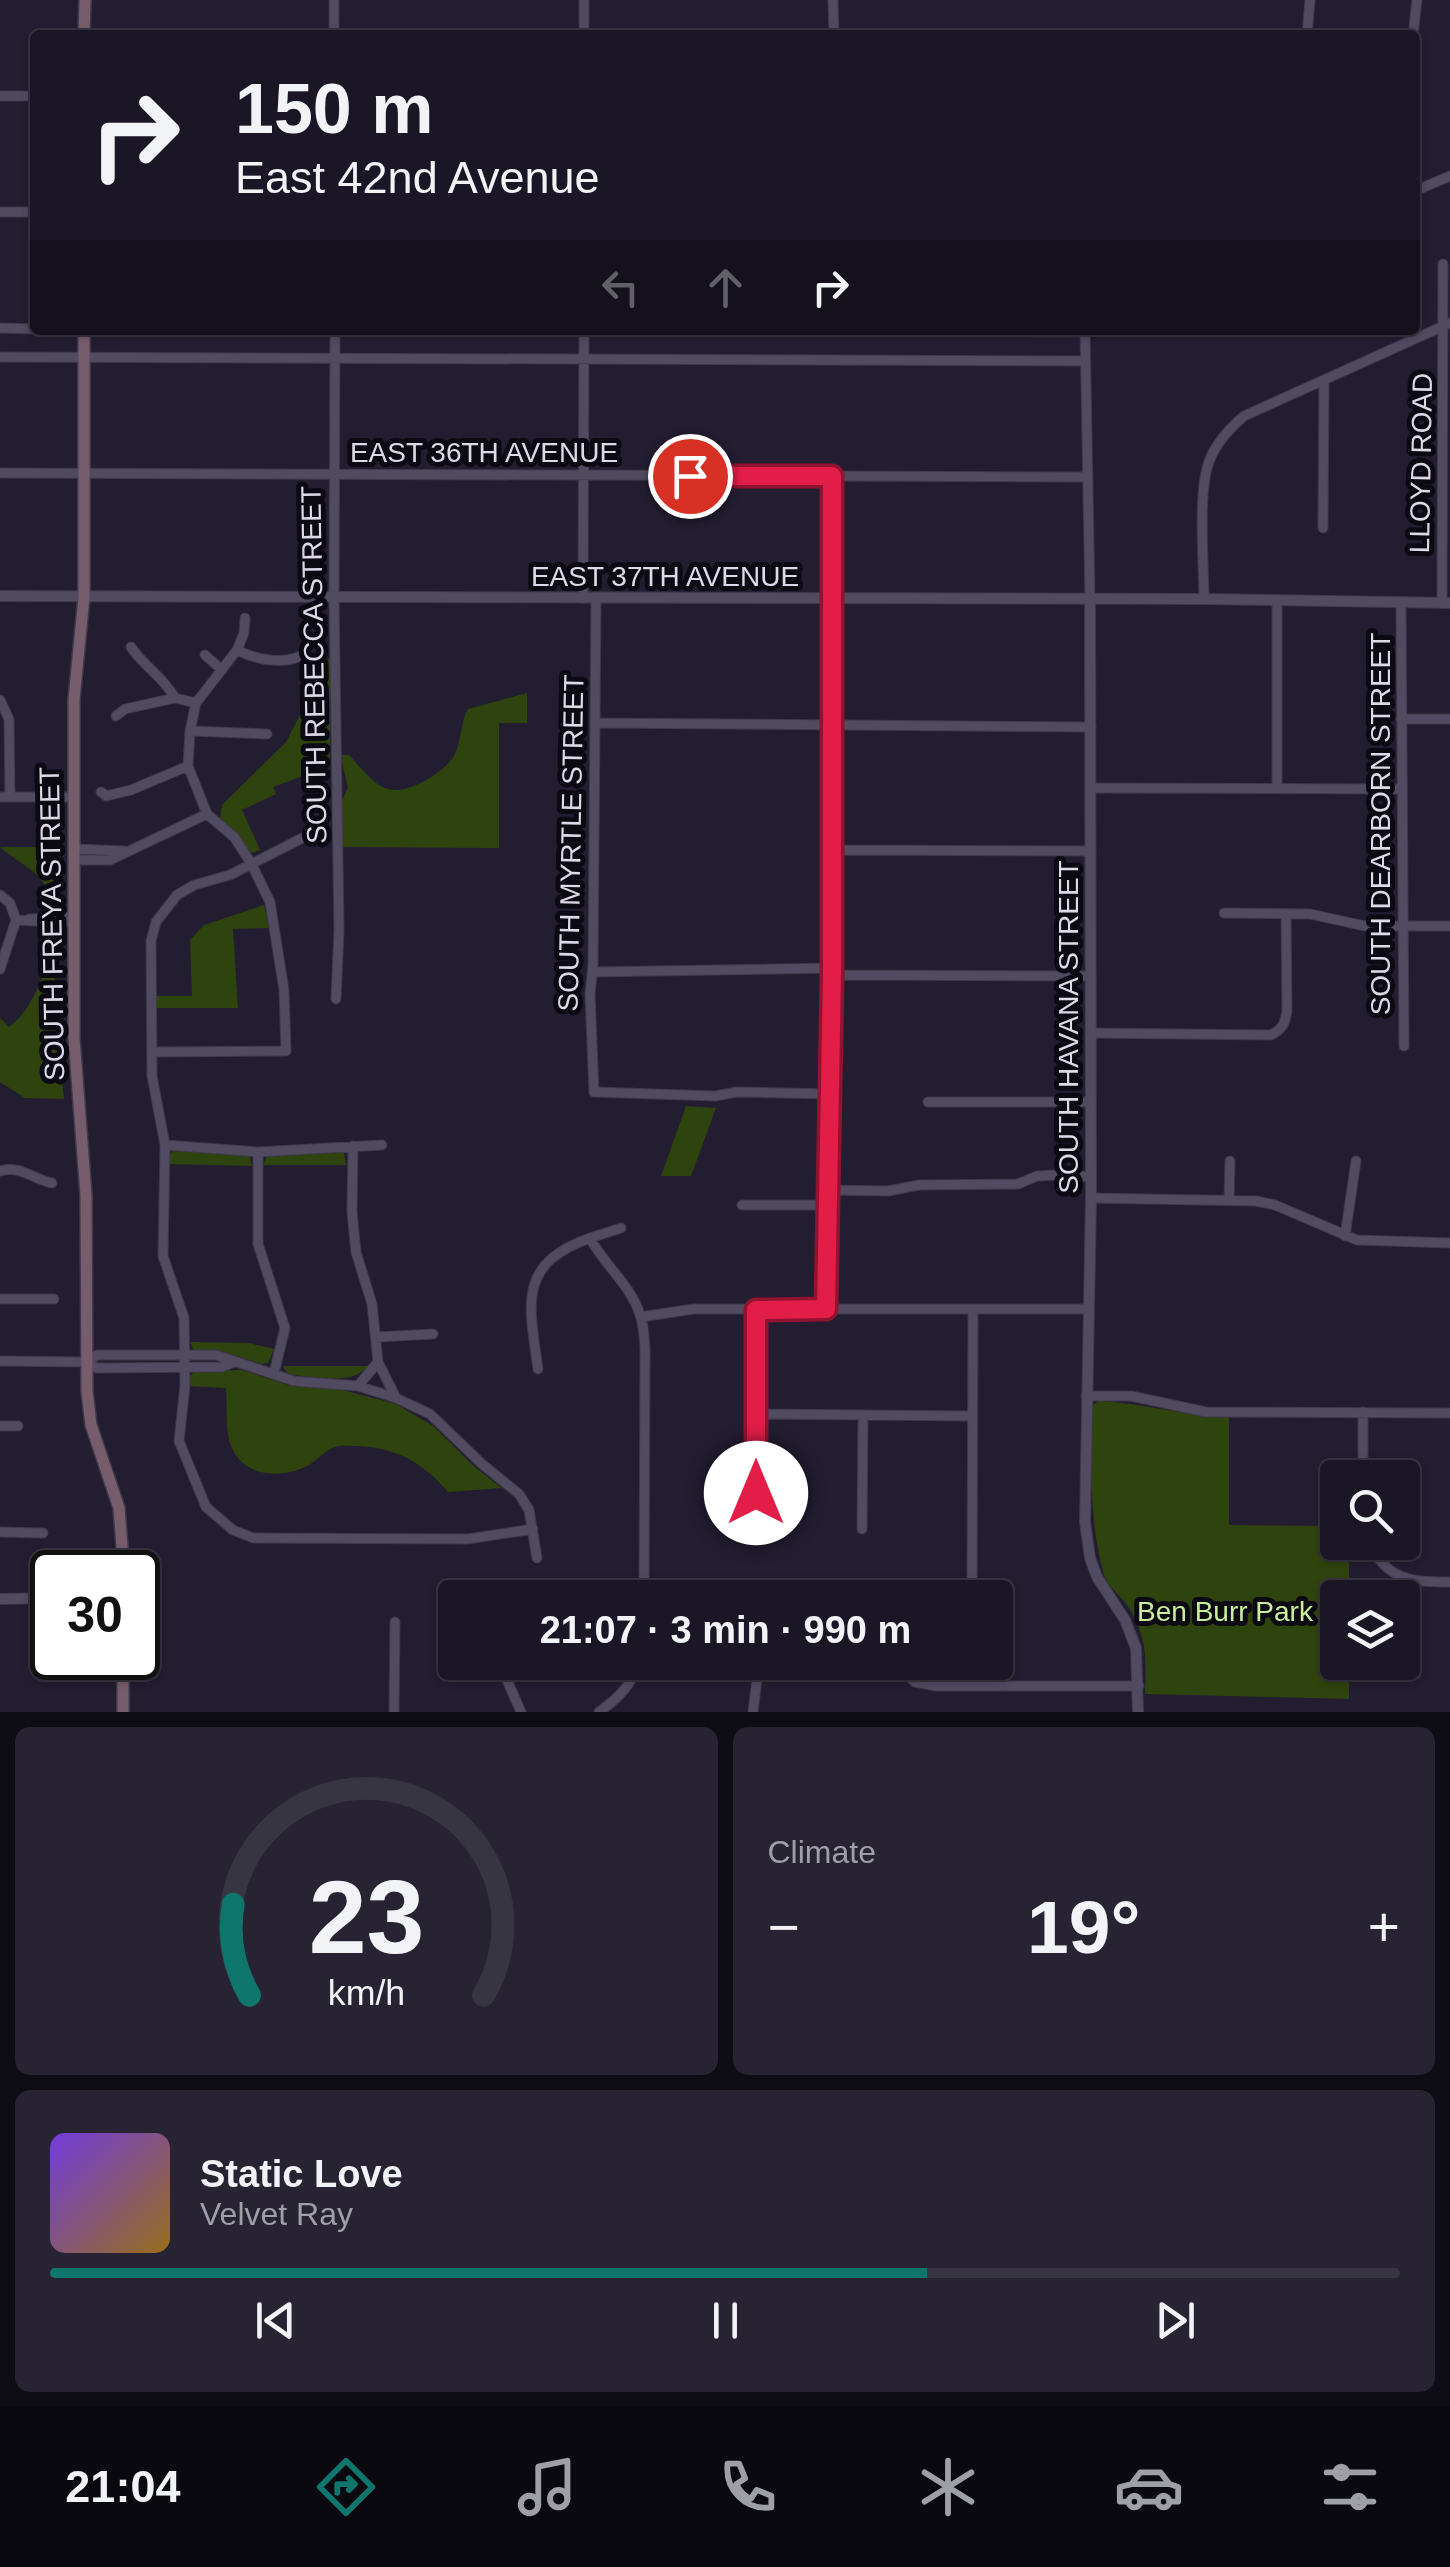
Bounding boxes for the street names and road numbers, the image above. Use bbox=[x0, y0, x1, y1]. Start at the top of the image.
street label: LLOYD ROAD bbox=[1404, 372, 1438, 554]
street label: EAST 36TH AVENUE bbox=[350, 437, 618, 468]
street label: SOUTH REBECCA STREET bbox=[295, 486, 333, 844]
street label: EAST 37TH AVENUE bbox=[531, 561, 799, 592]
street label: SOUTH DEARBORN STREET bbox=[1365, 633, 1396, 1015]
street label: SOUTH MYRTLE STREET bbox=[553, 674, 589, 1012]
street label: SOUTH FREYA STREET bbox=[34, 767, 70, 1081]
street label: SOUTH HAVANA STREET bbox=[1053, 860, 1084, 1194]

